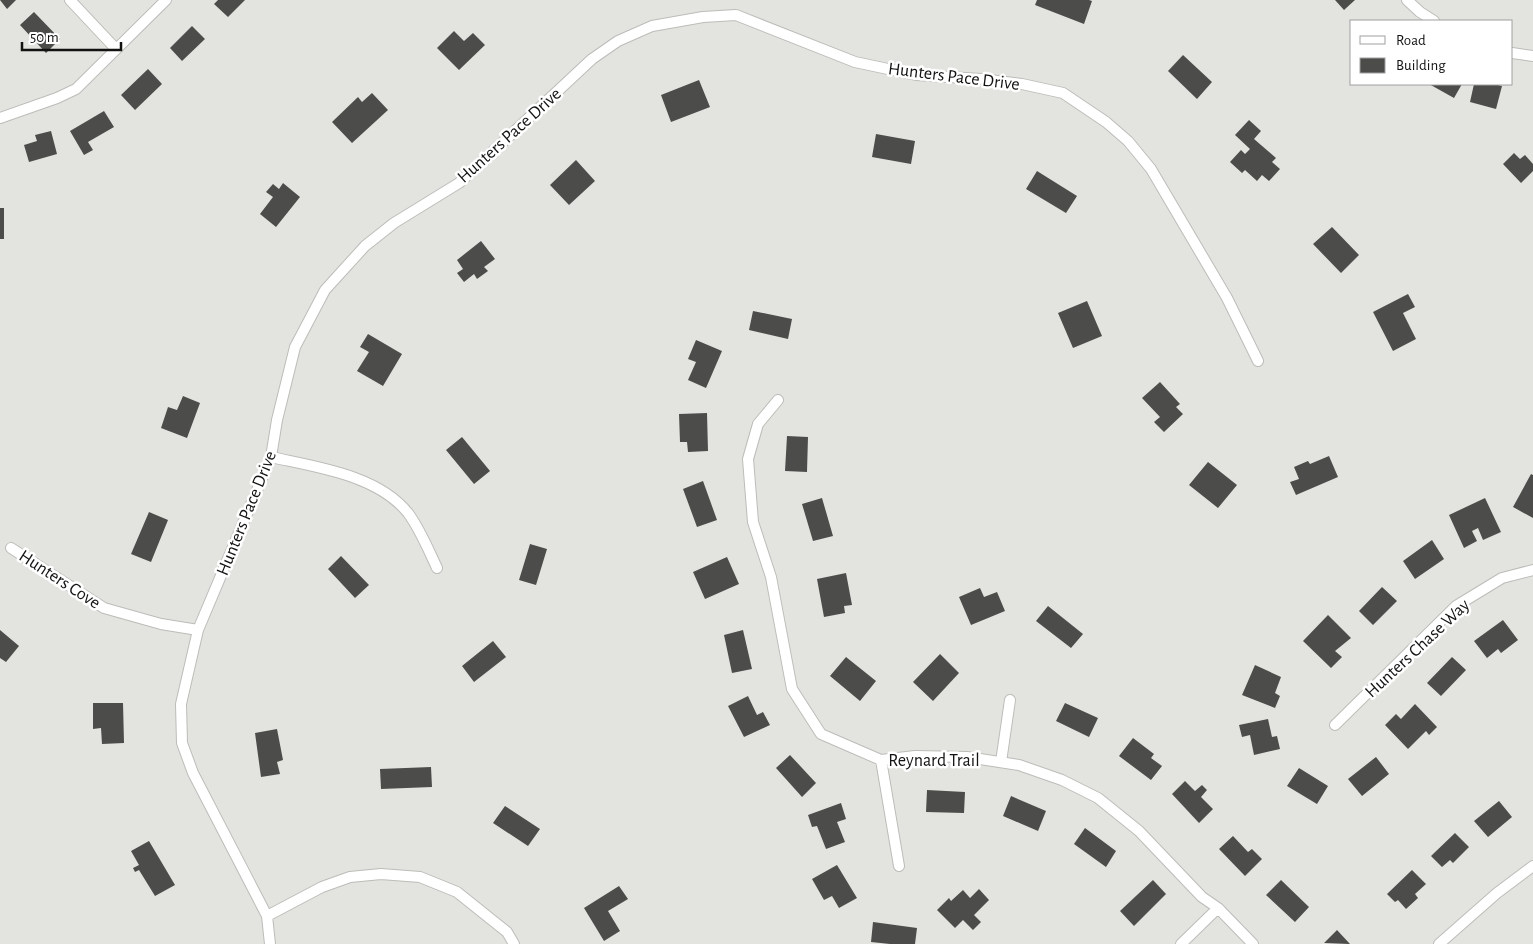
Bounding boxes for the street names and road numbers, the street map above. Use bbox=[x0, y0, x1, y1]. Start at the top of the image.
street label: Hunters Pace Drive bbox=[887, 60, 1021, 94]
street label: Hunters Pace Drive bbox=[454, 85, 565, 187]
street label: Hunters Pace Drive bbox=[214, 449, 280, 578]
street label: Hunters Cove bbox=[16, 547, 103, 613]
street label: Hunters Chase Way bbox=[1362, 596, 1474, 702]
street label: Reynard Trail bbox=[888, 752, 980, 770]

